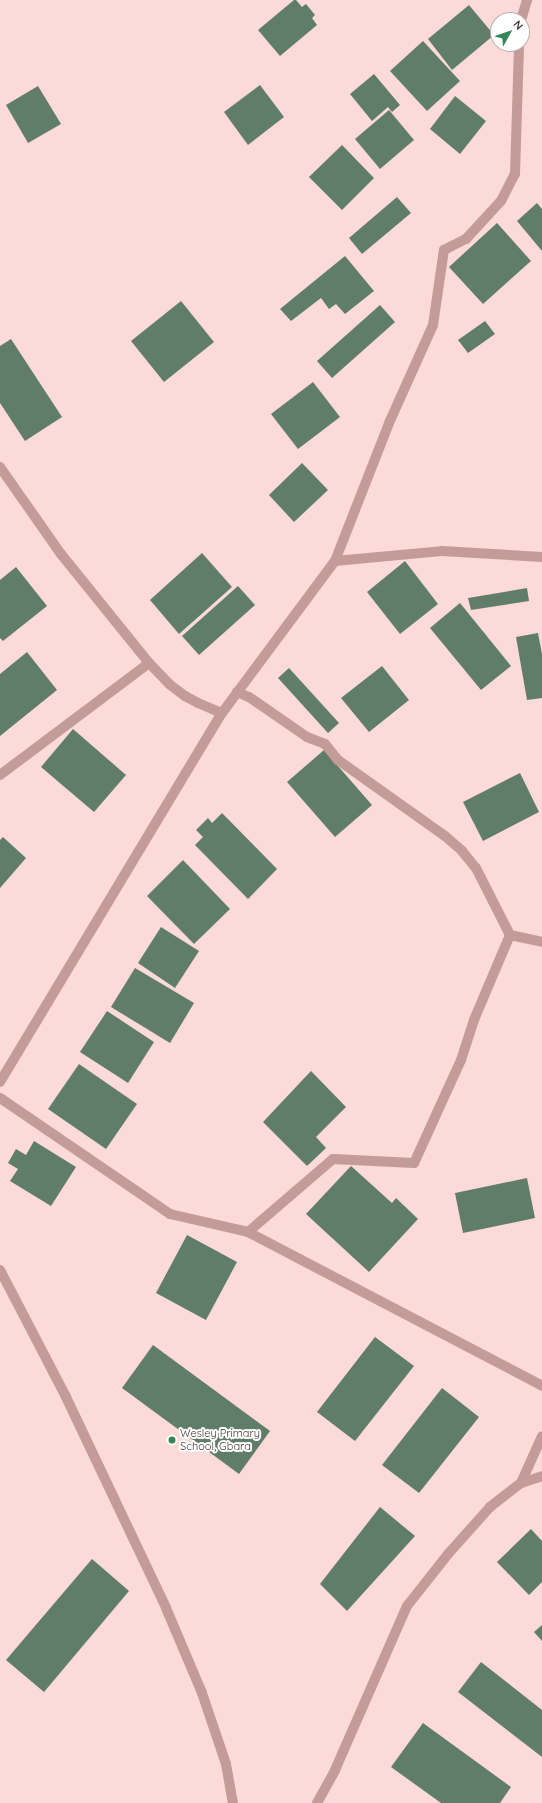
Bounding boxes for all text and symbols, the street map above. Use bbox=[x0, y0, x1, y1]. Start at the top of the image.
north arrow bbox=[490, 12, 530, 52]
text: N bbox=[510, 17, 526, 33]
place label: Wesley Primary School, Gbara bbox=[180, 1427, 260, 1453]
marker: Wesley Primary School, Gbara bbox=[167, 1435, 177, 1445]

